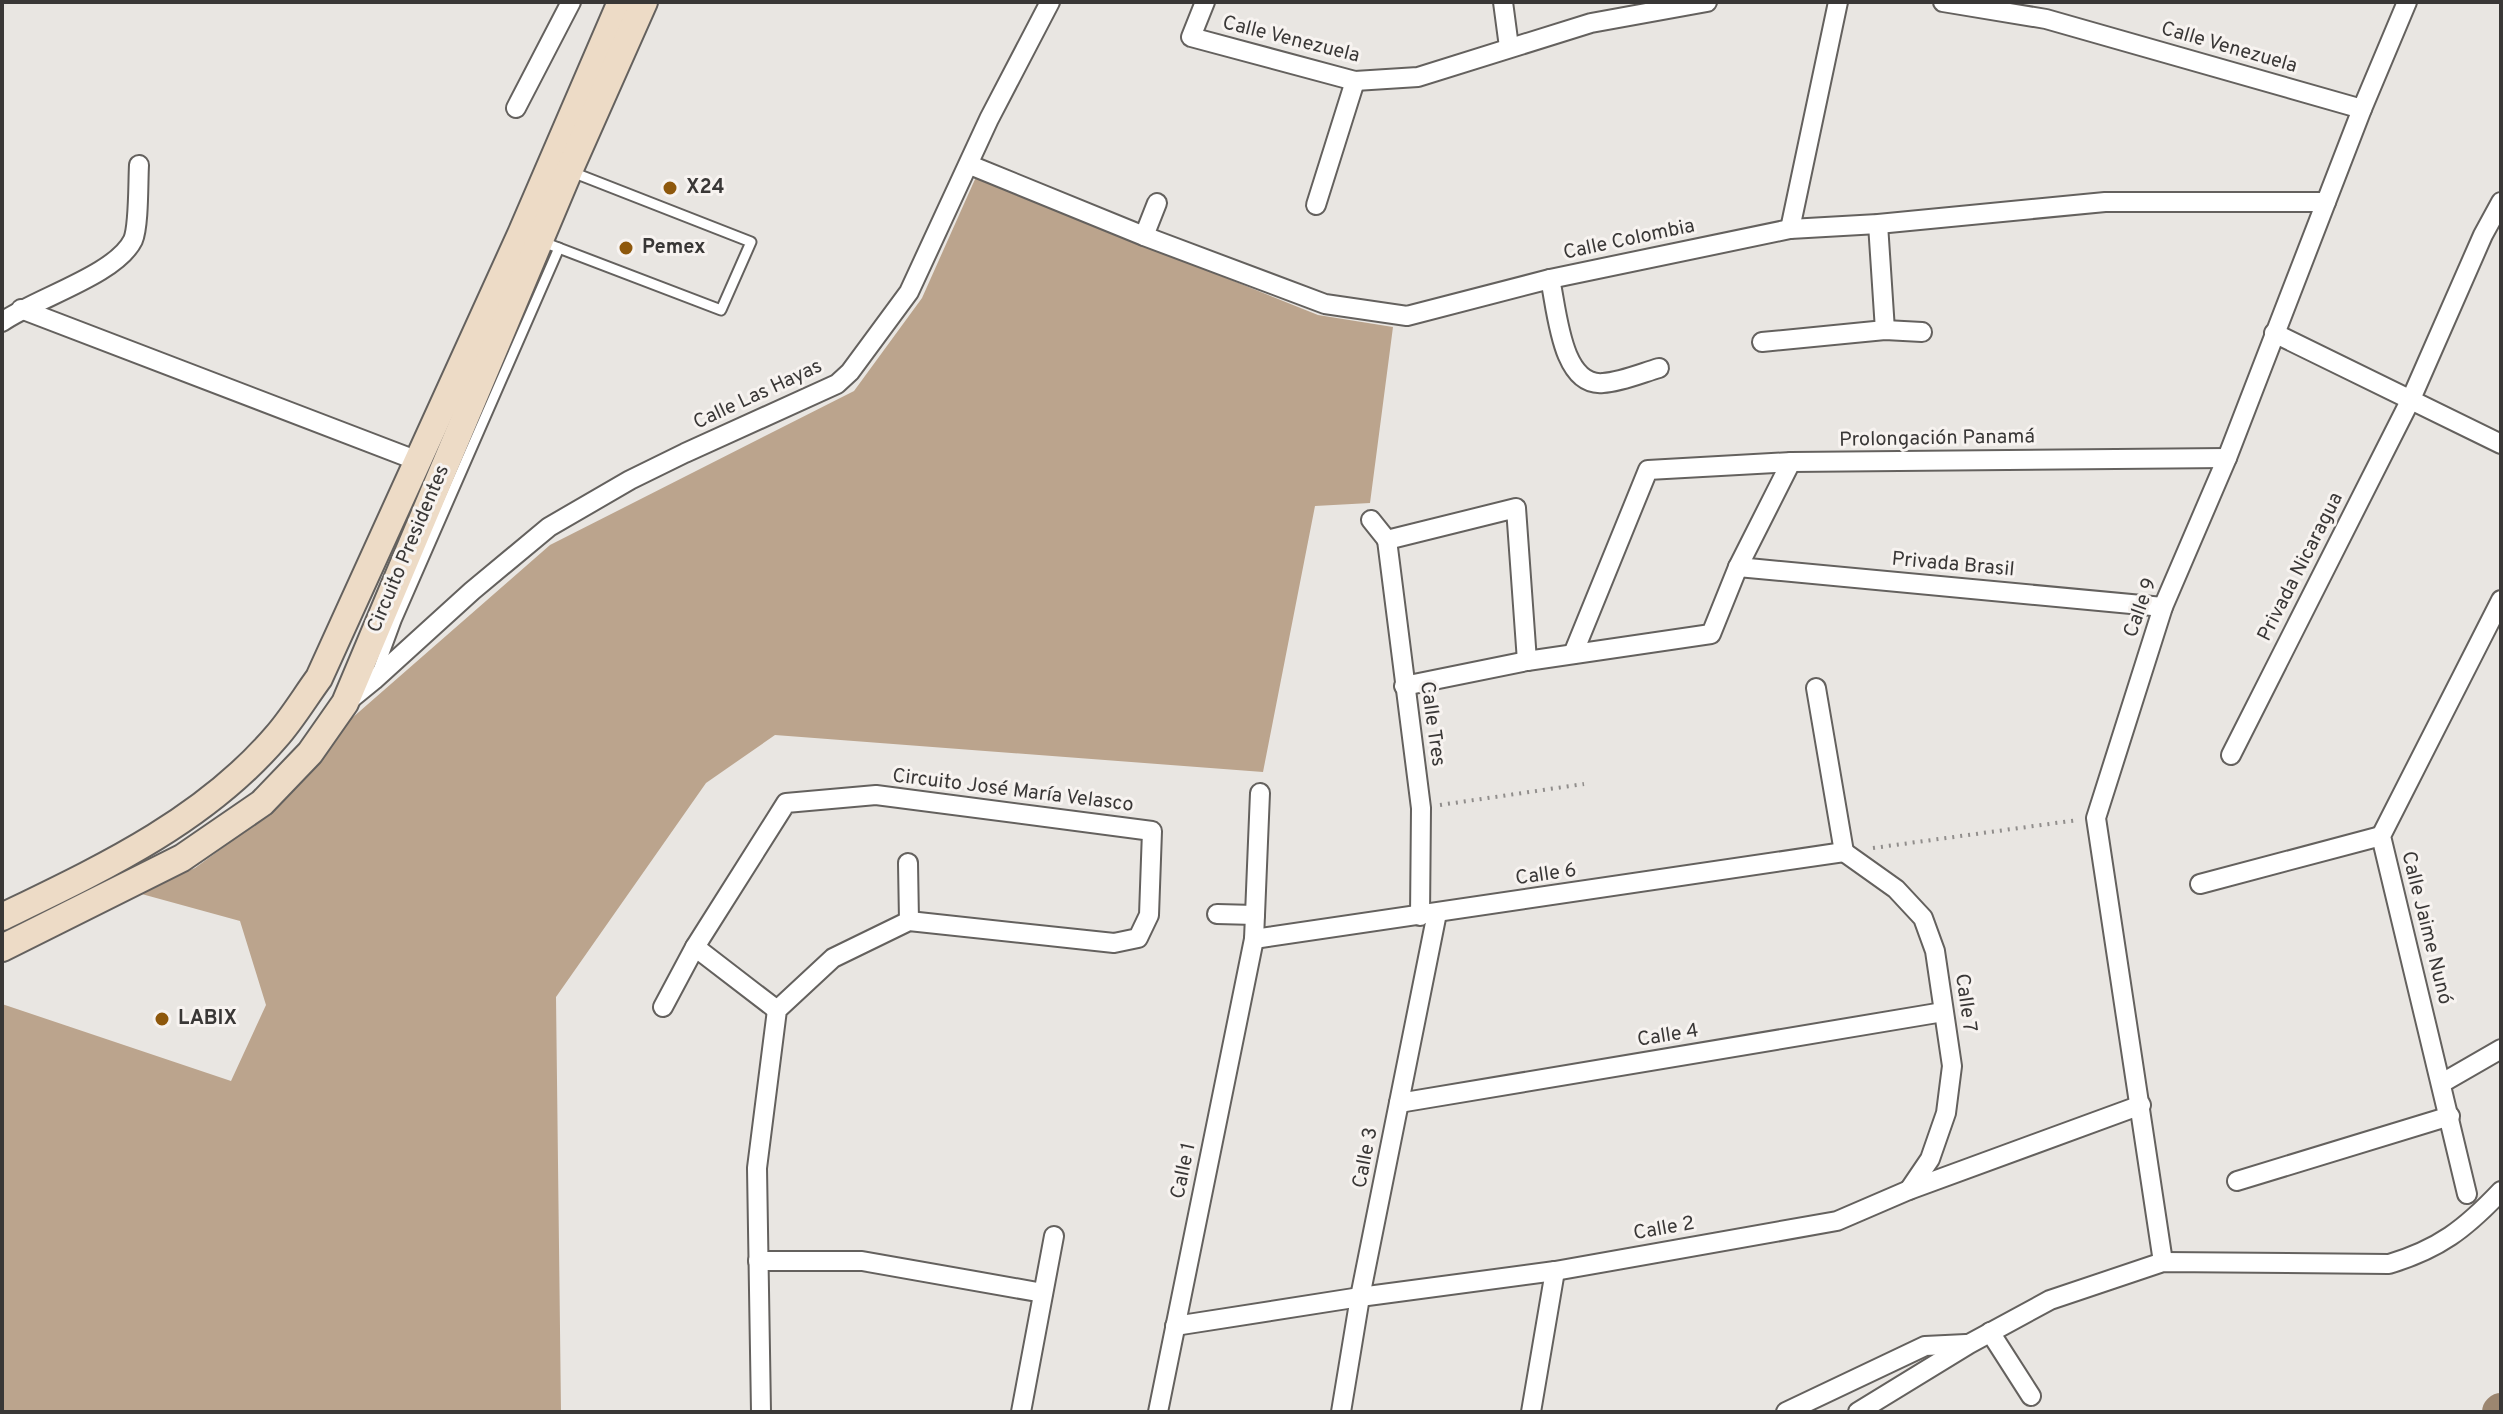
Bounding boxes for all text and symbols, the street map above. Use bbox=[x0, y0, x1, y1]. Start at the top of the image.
street label: Calle Venezuela bbox=[1220, 10, 1362, 70]
street label: Calle Venezuela bbox=[2158, 16, 2300, 80]
place label: X24 bbox=[686, 175, 725, 201]
marker: X24 bbox=[661, 179, 679, 197]
street label: Calle Colombia bbox=[1561, 213, 1697, 267]
place label: Pemex bbox=[642, 235, 706, 261]
marker: Pemex bbox=[617, 239, 635, 257]
street label: Calle Las Hayas bbox=[689, 354, 827, 436]
street label: Prolongación Panamá bbox=[1839, 424, 2035, 454]
street label: Circuito Presidentes bbox=[362, 461, 456, 637]
street label: Privada Nicaragua bbox=[2252, 488, 2350, 646]
street label: Privada Brasil bbox=[1890, 547, 2016, 583]
street label: Calle 9 bbox=[2118, 575, 2164, 641]
street label: Calle Tres bbox=[1413, 680, 1451, 768]
street label: Circuito José María Velasco bbox=[891, 763, 1135, 819]
street label: Calle Jaime Nunó bbox=[2394, 849, 2458, 1007]
street label: Calle 6 bbox=[1514, 858, 1578, 892]
street label: Calle 7 bbox=[1948, 972, 1982, 1034]
place label: LABIX bbox=[178, 1006, 237, 1032]
marker: LABIX bbox=[153, 1010, 171, 1028]
street label: Calle 4 bbox=[1635, 1018, 1701, 1054]
street label: Calle 3 bbox=[1347, 1125, 1385, 1191]
street label: Calle 1 bbox=[1165, 1140, 1203, 1202]
street label: Calle 2 bbox=[1631, 1211, 1697, 1247]

